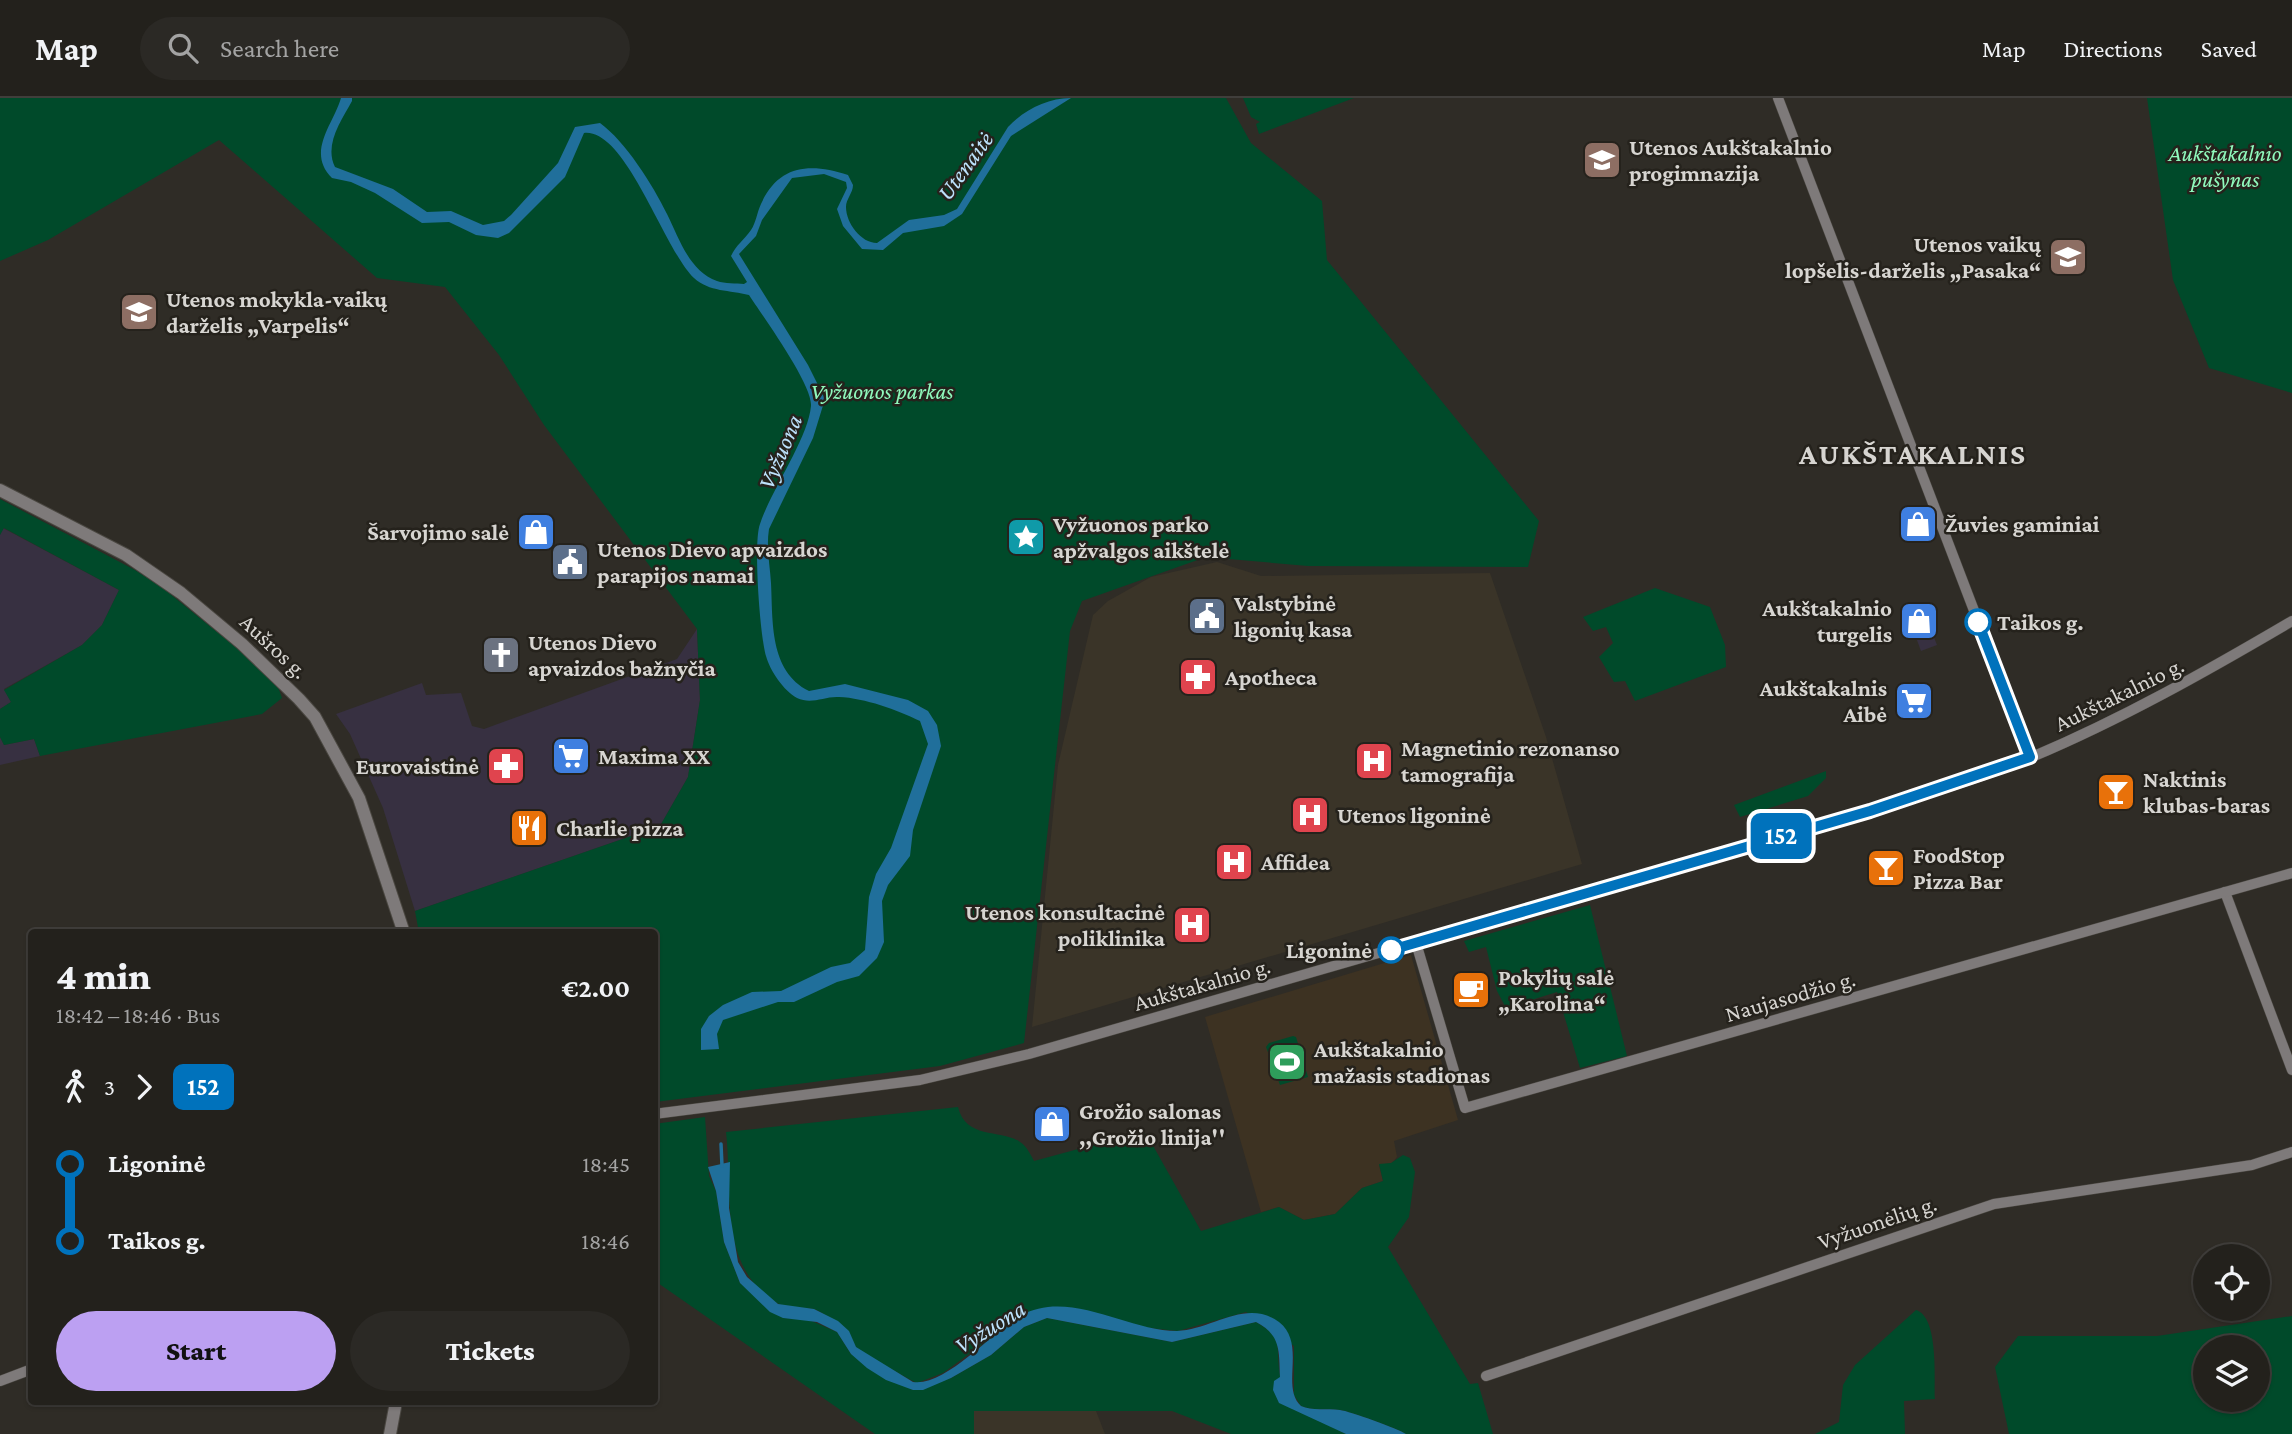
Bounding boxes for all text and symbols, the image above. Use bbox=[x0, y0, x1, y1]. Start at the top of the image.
search box bbox=[140, 17, 630, 80]
icon: search bbox=[164, 29, 202, 67]
text: Map bbox=[35, 30, 98, 67]
text: Search here bbox=[220, 34, 339, 63]
text: Map bbox=[1982, 35, 2026, 62]
text: Directions bbox=[2064, 35, 2163, 62]
text: Saved bbox=[2201, 35, 2257, 62]
water label: Utenaitė bbox=[931, 126, 998, 205]
place label: Utenos Aukštakalnio progimnazija bbox=[1629, 134, 1832, 186]
school or university icon: Utenos Aukštakalnio progimnazija bbox=[1581, 139, 1623, 181]
park label: Aukštakalnio pušynas bbox=[2167, 140, 2282, 192]
place label: Utenos vaikų lopšelis-darželis „Pasaka“ bbox=[1785, 231, 2042, 283]
school or university icon: Utenos vaikų lopšelis-darželis „Pasaka“ bbox=[2047, 236, 2089, 278]
place label: Utenos mokykla-vaikų darželis „Varpelis“ bbox=[166, 286, 388, 338]
school or university icon: Utenos mokykla-vaikų darželis „Varpelis“ bbox=[118, 291, 160, 333]
park label: Vyžuonos parkas bbox=[811, 378, 954, 404]
water label: Vyžuona bbox=[752, 411, 807, 493]
district label: AUKŠTAKALNIS bbox=[1798, 437, 2027, 470]
shop icon: Žuvies gaminiai bbox=[1897, 503, 1939, 545]
shop icon: Šarvojimo salė bbox=[515, 511, 557, 553]
place label: Vyžuonos parko apžvalgos aikštelė bbox=[1052, 511, 1229, 563]
place label: Žuvies gaminiai bbox=[1945, 511, 2100, 537]
place icon: Vyžuonos parko apžvalgos aikštelė bbox=[1005, 516, 1047, 558]
place label: Šarvojimo salė bbox=[367, 519, 509, 545]
place label: Utenos Dievo apvaizdos parapijos namai bbox=[597, 536, 827, 588]
public building icon: Utenos Dievo apvaizdos parapijos namai bbox=[549, 541, 591, 583]
place label: Valstybinė ligonių kasa bbox=[1233, 590, 1353, 642]
public building icon: Valstybinė ligonių kasa bbox=[1186, 595, 1228, 637]
place label: Aukštakalnio turgelis bbox=[1761, 595, 1892, 647]
shop icon: Aukštakalnio turgelis bbox=[1898, 600, 1940, 642]
street label: Aušros g. bbox=[235, 608, 313, 684]
marker: Taikos g. bbox=[1965, 609, 1991, 635]
place label: Taikos g. bbox=[1997, 609, 2084, 635]
place label: Utenos Dievo apvaizdos bažnyčia bbox=[528, 629, 717, 681]
church icon: Utenos Dievo apvaizdos bažnyčia bbox=[480, 634, 522, 676]
street label: Aukštakalnio g. bbox=[2050, 651, 2188, 737]
pharmacy icon: Apotheca bbox=[1177, 656, 1219, 698]
place label: Apotheca bbox=[1224, 664, 1318, 690]
place label: Aukštakalnis Aibė bbox=[1759, 675, 1887, 727]
supermarket icon: Aukštakalnis Aibė bbox=[1893, 680, 1935, 722]
supermarket icon: Maxima XX bbox=[550, 735, 592, 777]
place label: Magnetinio rezonanso tamografija bbox=[1401, 735, 1620, 787]
hospital icon: Magnetinio rezonanso tamografija bbox=[1353, 740, 1395, 782]
place label: Maxima XX bbox=[598, 743, 710, 769]
pharmacy icon: Eurovaistinė bbox=[485, 745, 527, 787]
place label: Eurovaistinė bbox=[356, 753, 479, 779]
place label: Naktinis klubas-baras bbox=[2143, 766, 2270, 818]
bar icon: Naktinis klubas-baras bbox=[2095, 771, 2137, 813]
hospital icon: Utenos ligoninė bbox=[1289, 794, 1331, 836]
place label: Utenos ligoninė bbox=[1337, 802, 1491, 828]
restaurant icon: Charlie pizza bbox=[508, 807, 550, 849]
line badge: 152 bbox=[1741, 813, 1821, 859]
place label: Charlie pizza bbox=[556, 815, 684, 841]
text: 152 bbox=[1765, 822, 1797, 849]
hospital icon: Affidea bbox=[1213, 841, 1255, 883]
place label: FoodStop Pizza Bar bbox=[1913, 842, 2005, 894]
bar icon: FoodStop Pizza Bar bbox=[1865, 847, 1907, 889]
place label: Affidea bbox=[1260, 849, 1331, 875]
place label: Utenos konsultacinė poliklinika bbox=[965, 899, 1166, 951]
hospital icon: Utenos konsultacinė poliklinika bbox=[1171, 904, 1213, 946]
place label: Ligoninė bbox=[1286, 937, 1372, 963]
marker: Ligoninė bbox=[1378, 937, 1404, 963]
street label: Aukštakalnio g. bbox=[1131, 952, 1273, 1016]
text: 4 min bbox=[56, 955, 151, 997]
place label: Pokylių salė „Karolina“ bbox=[1498, 964, 1614, 1016]
street label: Naujasodžio g. bbox=[1722, 965, 1858, 1027]
cafe icon: Pokylių salė „Karolina“ bbox=[1450, 969, 1492, 1011]
text: €2.00 bbox=[561, 974, 630, 1003]
text: 18:42 – 18:46 · Bus bbox=[56, 1002, 220, 1028]
place label: Aukštakalnio mažasis stadionas bbox=[1313, 1036, 1490, 1088]
sports icon: Aukštakalnio mažasis stadionas bbox=[1266, 1041, 1308, 1083]
icon: walk bbox=[56, 1068, 94, 1106]
icon: forward bbox=[125, 1068, 163, 1106]
text: 152 bbox=[187, 1073, 220, 1100]
text: 3 bbox=[104, 1074, 115, 1100]
place label: Grožio salonas ,,Grožio linija'' bbox=[1079, 1098, 1225, 1150]
shop icon: Grožio salonas ,,Grožio linija'' bbox=[1031, 1103, 1073, 1145]
text: Ligoninė bbox=[108, 1149, 206, 1178]
text: 18:45 bbox=[582, 1151, 630, 1177]
street label: Vyžuonėlių g. bbox=[1814, 1190, 1940, 1254]
text: Taikos g. bbox=[108, 1226, 206, 1255]
text: 18:46 bbox=[581, 1228, 630, 1254]
map controls bbox=[2193, 1244, 2270, 1412]
button: locate bbox=[2193, 1244, 2270, 1321]
water label: Vyžuona bbox=[949, 1294, 1030, 1359]
button: Start bbox=[56, 1311, 336, 1391]
button: Tickets bbox=[350, 1311, 630, 1391]
button: layers bbox=[2193, 1335, 2270, 1412]

